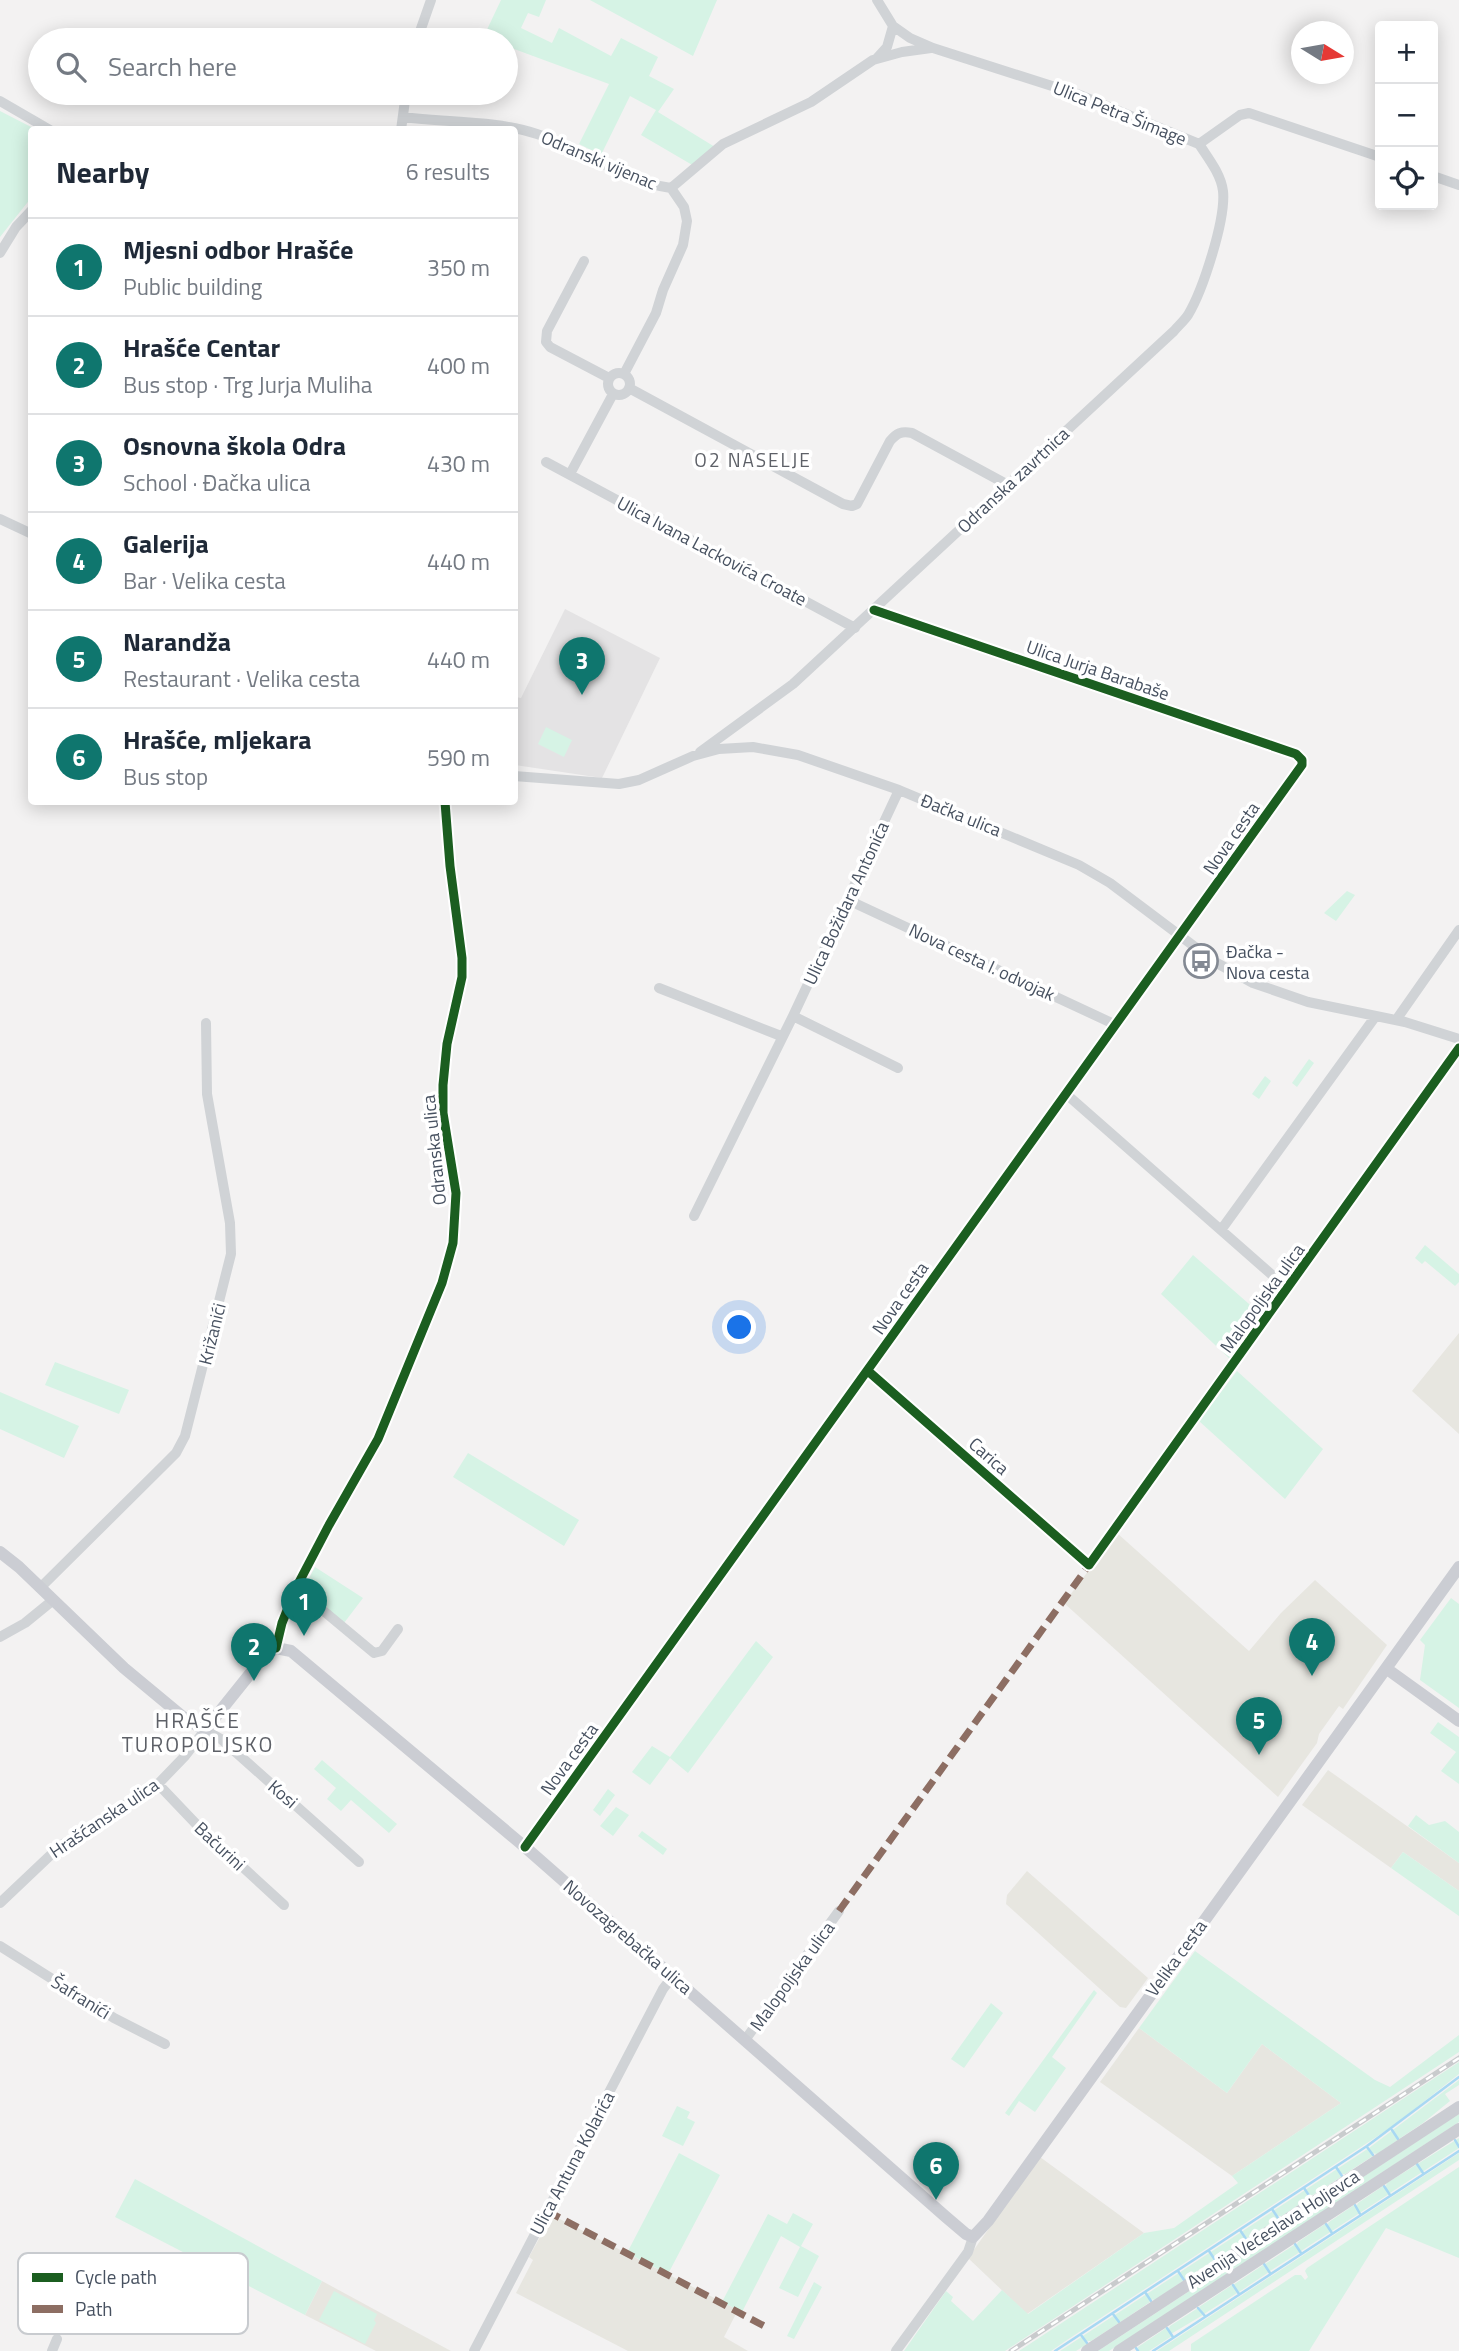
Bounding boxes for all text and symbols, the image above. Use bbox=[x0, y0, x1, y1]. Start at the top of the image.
north arrow bbox=[1291, 21, 1354, 84]
map controls bbox=[1375, 21, 1438, 210]
button: + bbox=[1375, 21, 1438, 84]
search box bbox=[28, 28, 518, 105]
text: Search here bbox=[108, 47, 237, 86]
icon: search bbox=[52, 48, 90, 86]
street label: Ulica Petra Šimage bbox=[1049, 74, 1191, 152]
button: − bbox=[1375, 84, 1438, 147]
street label: Odranski vijenac bbox=[537, 123, 661, 197]
button: locate bbox=[1375, 147, 1438, 210]
text: Nearby bbox=[56, 149, 149, 195]
text: 6 results bbox=[406, 154, 490, 189]
text: Mjesni odbor Hrašće bbox=[123, 230, 353, 269]
text: 1 bbox=[73, 250, 85, 285]
text: 350 m bbox=[427, 250, 490, 285]
text: Public building bbox=[123, 269, 262, 304]
text: Hrašće Centar bbox=[123, 328, 280, 367]
text: 2 bbox=[73, 348, 85, 383]
text: 400 m bbox=[427, 348, 490, 383]
text: Bus stop · Trg Jurja Muliha bbox=[123, 367, 372, 402]
street label: Odranska zavrtnica bbox=[951, 421, 1075, 539]
text: Osnovna škola Odra bbox=[123, 426, 346, 465]
district label: O2 NASELJE bbox=[694, 445, 812, 474]
text: 3 bbox=[73, 446, 85, 481]
text: 430 m bbox=[427, 446, 490, 481]
text: School · Đačka ulica bbox=[123, 465, 311, 500]
street label: Ulica Ivana Lackovića Croate bbox=[612, 489, 812, 613]
text: Galerija bbox=[123, 524, 209, 563]
text: 4 bbox=[73, 544, 85, 579]
text: 440 m bbox=[427, 544, 490, 579]
text: Bar · Velika cesta bbox=[123, 563, 286, 598]
text: Narandža bbox=[123, 622, 231, 661]
street label: Ulica Jurja Barabaše bbox=[1023, 633, 1173, 707]
pin: 3 bbox=[559, 637, 605, 695]
text: 5 bbox=[73, 642, 85, 677]
text: 440 m bbox=[427, 642, 490, 677]
text: Restaurant · Velika cesta bbox=[123, 661, 360, 696]
text: Hrašće, mljekara bbox=[123, 720, 312, 759]
text: 6 bbox=[73, 740, 85, 775]
text: 590 m bbox=[427, 740, 490, 775]
text: Bus stop bbox=[123, 759, 208, 794]
street label: Đačka ulica bbox=[917, 787, 1005, 843]
street label: Nova cesta bbox=[1196, 796, 1266, 880]
street label: Ulica Božidara Antonića bbox=[796, 817, 896, 989]
street label: Nova cesta I. odvojak bbox=[905, 916, 1060, 1008]
place label: Đačka - Nova cesta bbox=[1226, 938, 1309, 986]
bus stop icon: Đačka - Nova cesta bbox=[1182, 942, 1220, 980]
street label: Odranska ulica bbox=[415, 1094, 453, 1206]
street label: Malopoljska ulica bbox=[1213, 1238, 1311, 1358]
street label: Nova cesta bbox=[865, 1256, 935, 1340]
street label: Križanići bbox=[191, 1300, 233, 1368]
your location bbox=[722, 1310, 756, 1344]
street label: Carica bbox=[963, 1431, 1015, 1481]
pin: 1 bbox=[281, 1578, 327, 1636]
pin: 4 bbox=[1289, 1618, 1335, 1676]
pin: 2 bbox=[231, 1623, 277, 1681]
pin: 5 bbox=[1236, 1697, 1282, 1755]
district label: HRAŠĆE TUROPOLJSKO bbox=[122, 1704, 274, 1760]
street label: Nova cesta bbox=[534, 1717, 604, 1801]
street label: Hrašćanska ulica bbox=[44, 1771, 164, 1865]
street label: Kosi bbox=[262, 1773, 304, 1815]
street label: Bačurini bbox=[188, 1815, 252, 1877]
street label: Novozagrebačka ulica bbox=[557, 1873, 699, 2001]
street label: Velika cesta bbox=[1139, 1914, 1213, 2002]
street label: Malopoljska ulica bbox=[743, 1916, 841, 2036]
street label: Šafranići bbox=[46, 1968, 116, 2026]
street label: Ulica Antuna Kolarića bbox=[523, 2086, 621, 2240]
pin: 6 bbox=[913, 2142, 959, 2200]
street label: Avenija Većeslava Holjevca bbox=[1181, 2163, 1365, 2295]
legend bbox=[18, 2253, 248, 2334]
text: Cycle path bbox=[75, 2262, 157, 2291]
text: Path bbox=[75, 2294, 113, 2323]

